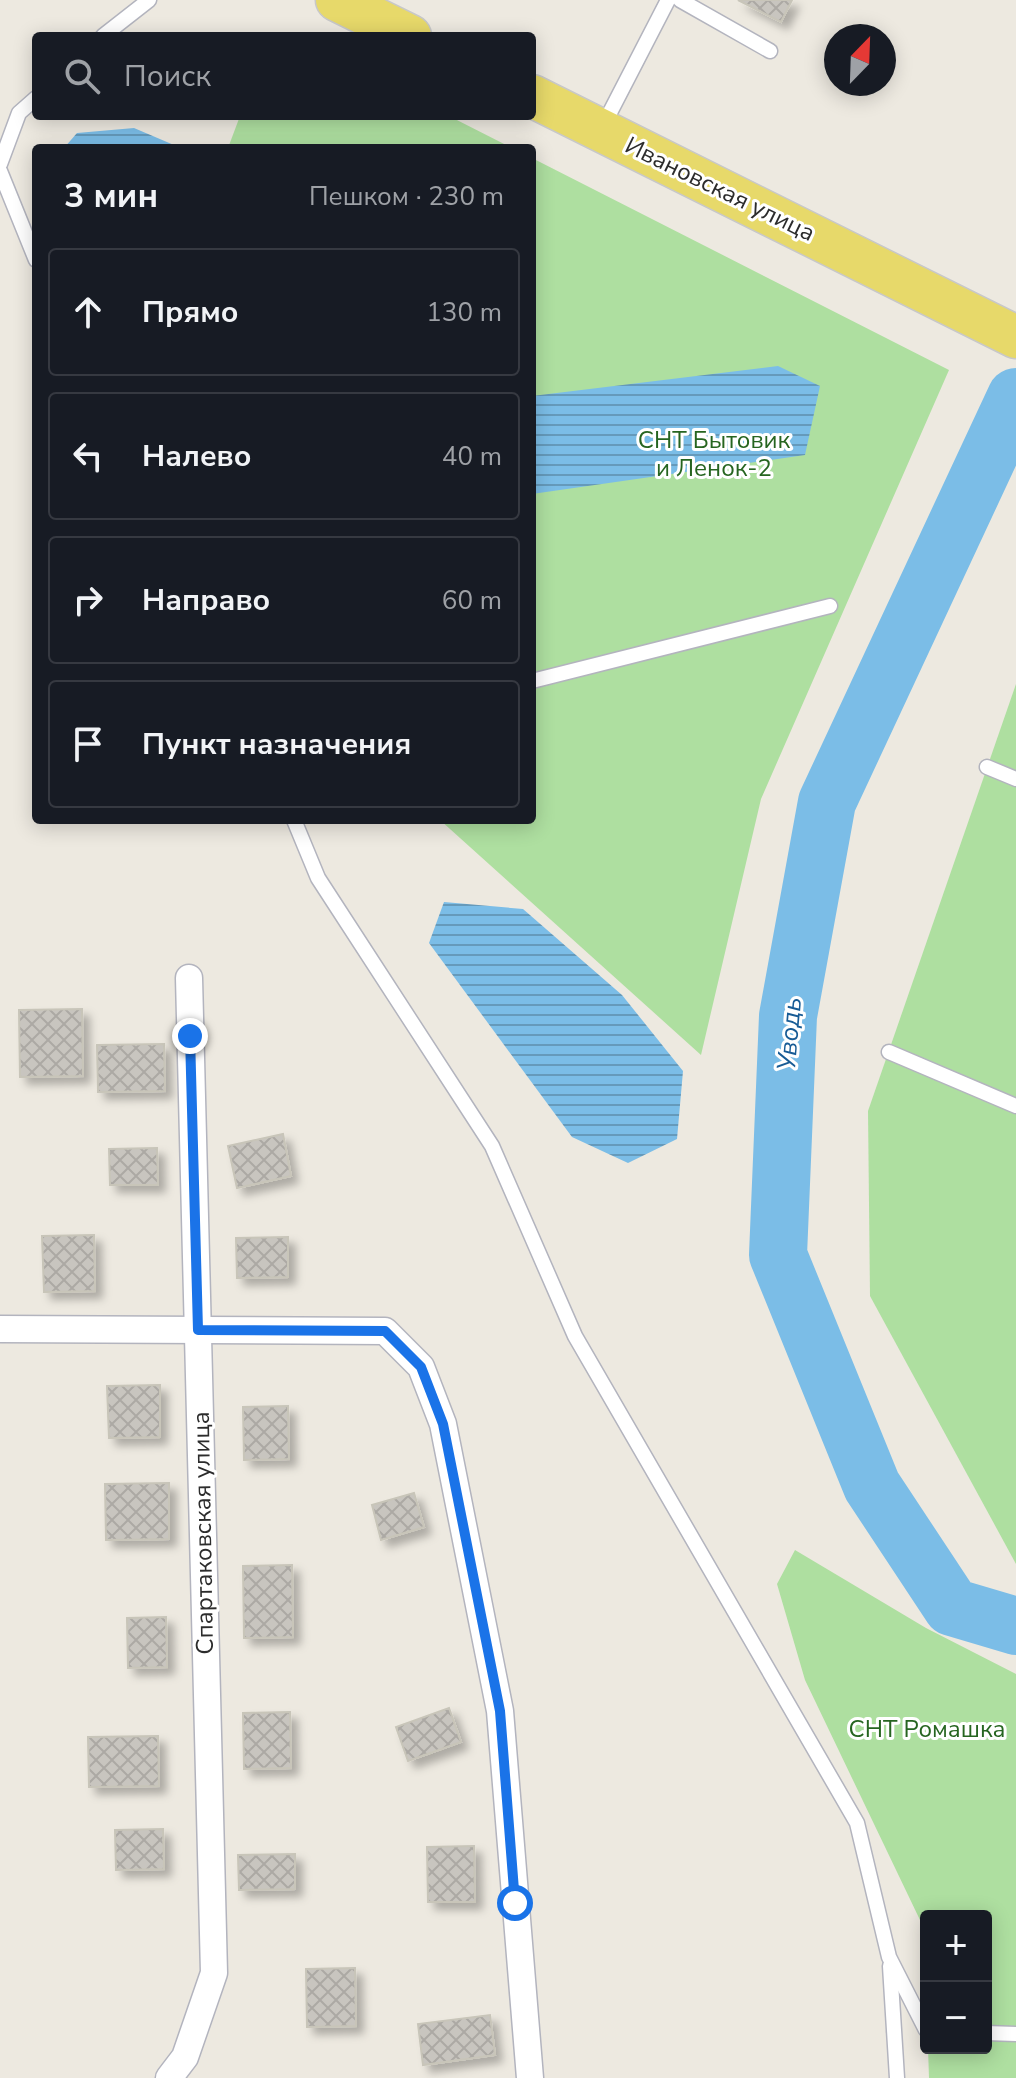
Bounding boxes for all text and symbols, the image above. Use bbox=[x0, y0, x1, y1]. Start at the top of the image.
north arrow bbox=[824, 24, 896, 96]
search box bbox=[32, 32, 536, 120]
icon: search bbox=[60, 54, 104, 98]
text: Поиск bbox=[124, 56, 211, 97]
street label: Ивановская улица bbox=[620, 129, 820, 249]
text: 3 мин bbox=[64, 173, 158, 219]
text: Пешком · 230 m bbox=[309, 179, 504, 214]
icon: ahead bbox=[66, 290, 110, 334]
text: Прямо bbox=[142, 292, 239, 333]
text: 130 m bbox=[426, 295, 502, 330]
park label: СНТ Бытовик и Ленок-2 bbox=[638, 424, 791, 484]
icon: left bbox=[66, 434, 110, 478]
text: Налево bbox=[142, 436, 251, 477]
text: 40 m bbox=[442, 439, 502, 474]
icon: right bbox=[66, 578, 110, 622]
text: Направо bbox=[142, 580, 270, 621]
text: 60 m bbox=[442, 583, 502, 618]
icon: arrive bbox=[66, 722, 110, 766]
text: Пункт назначения bbox=[142, 724, 411, 765]
water label: Уводь bbox=[769, 996, 810, 1072]
route end bbox=[172, 1018, 208, 1054]
street label: Спартаковская улица bbox=[185, 1411, 221, 1655]
park label: СНТ Ромашка bbox=[849, 1713, 1005, 1745]
route start bbox=[497, 1885, 533, 1921]
map controls bbox=[920, 1910, 992, 2054]
button: + bbox=[920, 1910, 992, 1982]
button: − bbox=[920, 1982, 992, 2054]

